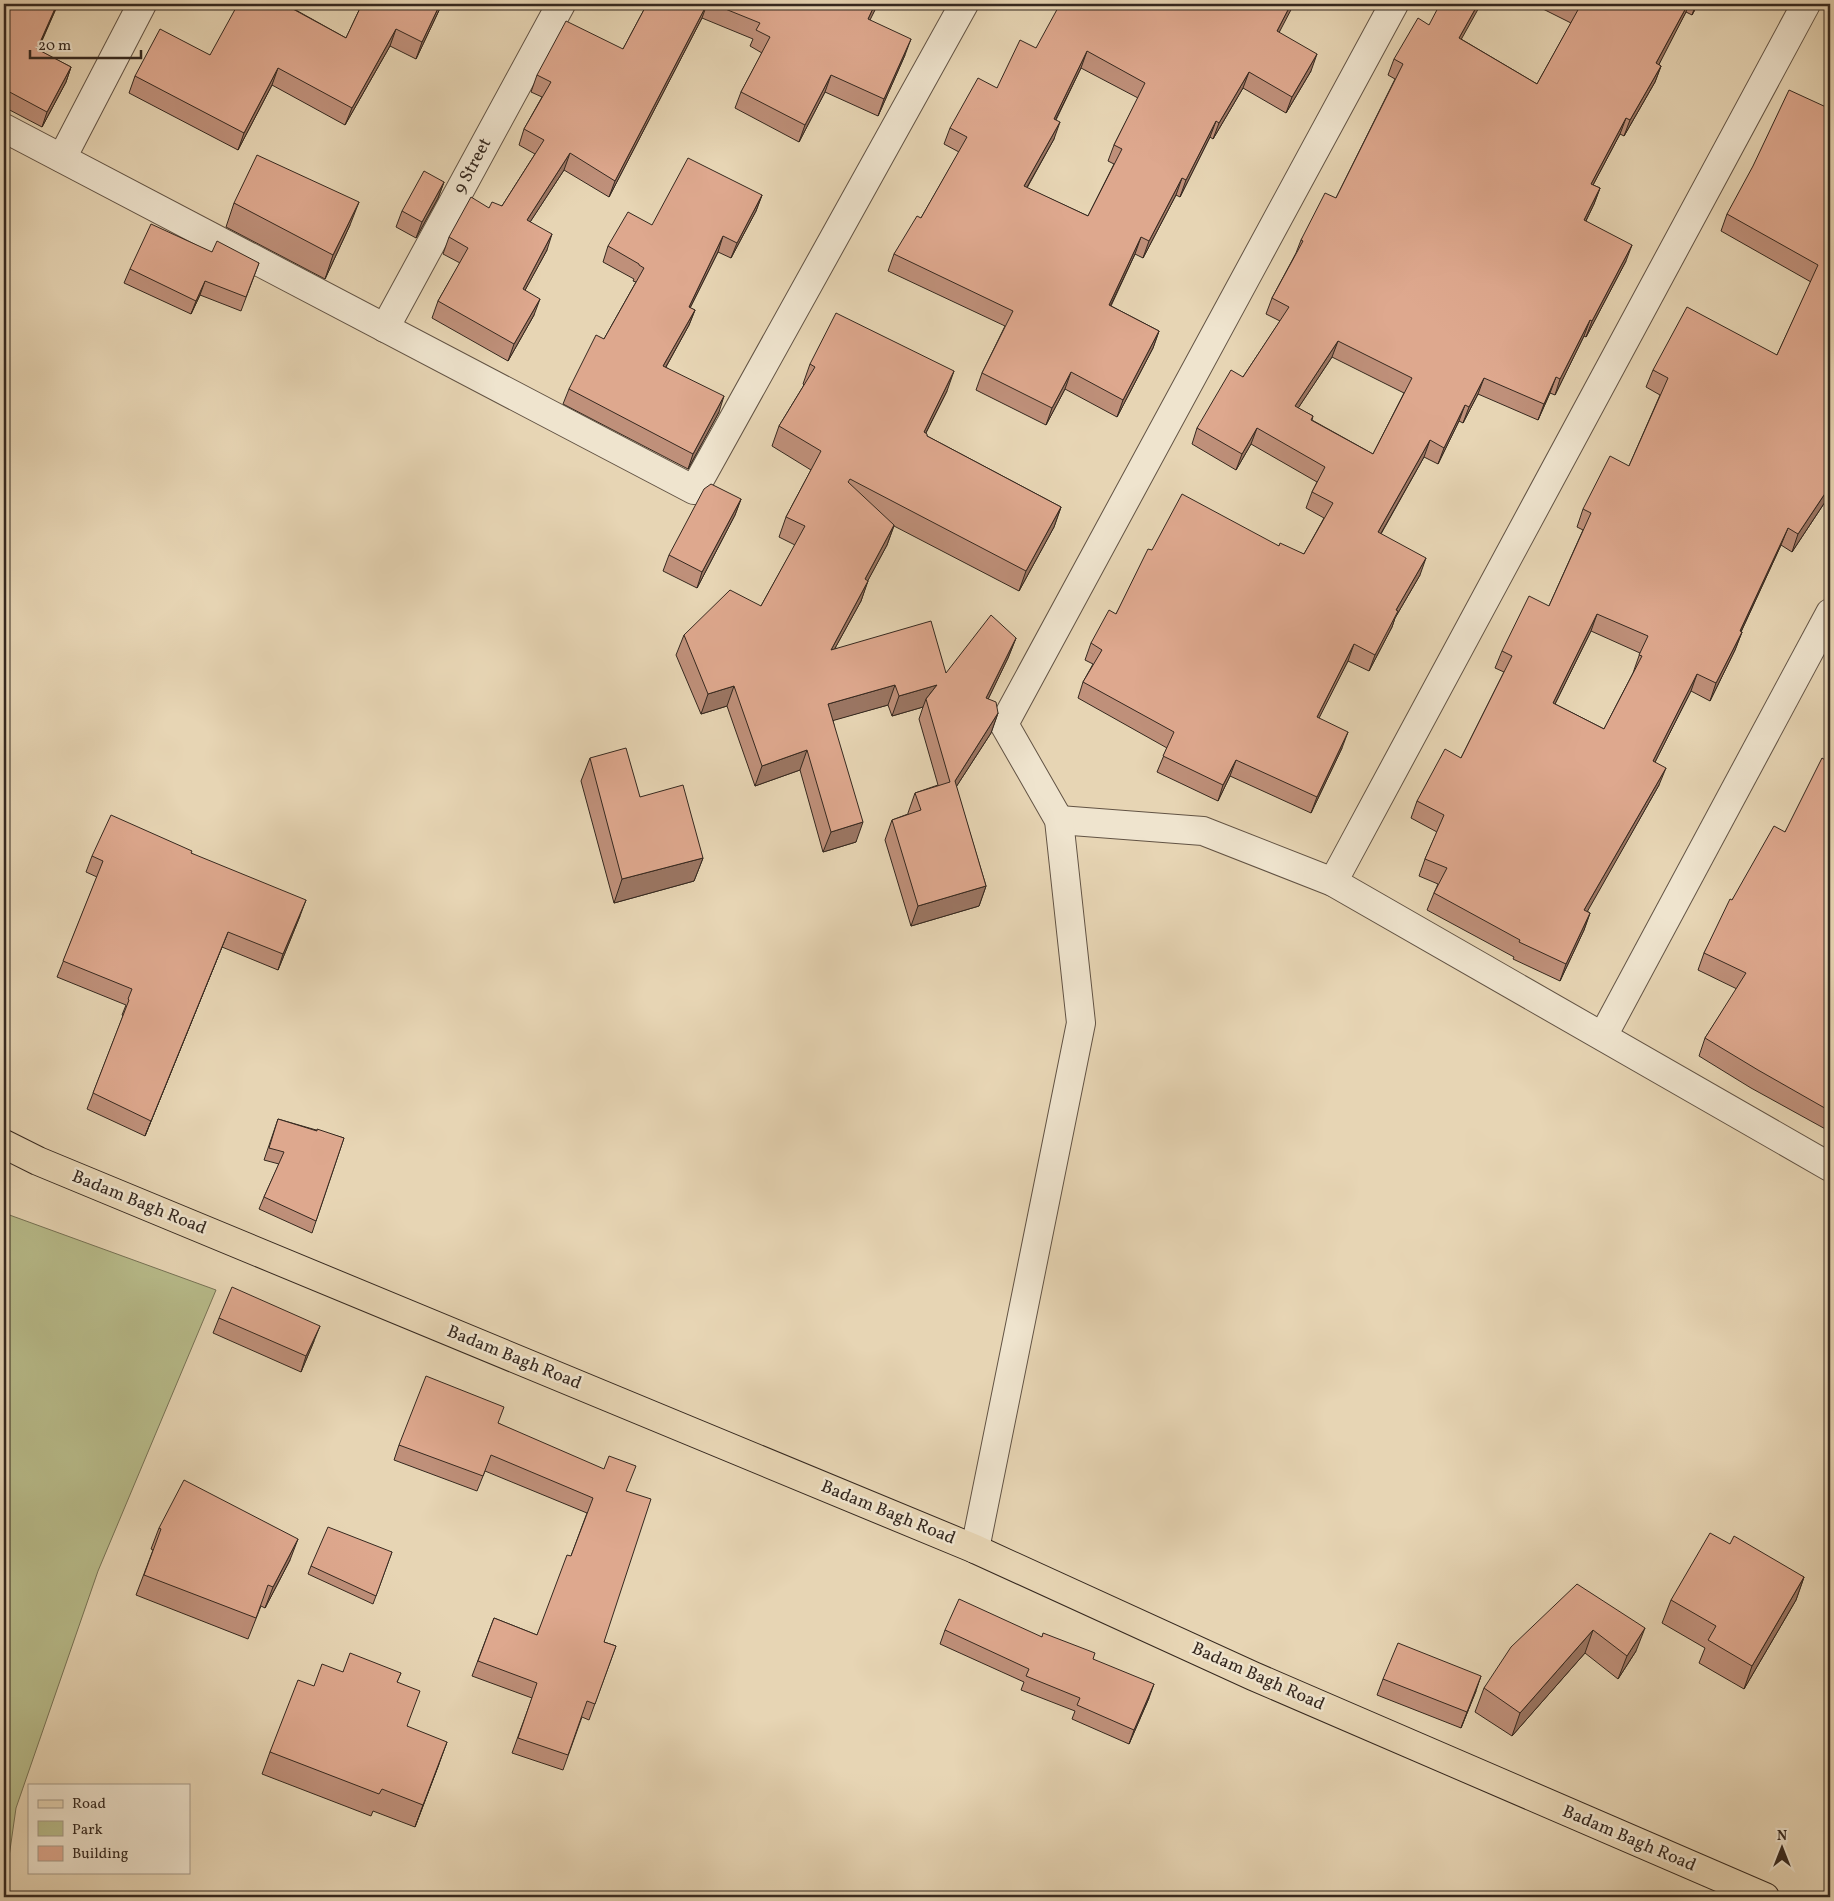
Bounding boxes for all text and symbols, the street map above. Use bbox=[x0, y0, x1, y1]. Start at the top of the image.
scale bar bbox=[30, 28, 141, 60]
text: 20 m bbox=[38, 36, 71, 57]
street label: 9 Street bbox=[448, 134, 498, 198]
street label: Badam Bagh Road bbox=[68, 1165, 210, 1241]
street label: Badam Bagh Road bbox=[443, 1320, 585, 1396]
street label: Badam Bagh Road bbox=[817, 1475, 959, 1551]
street label: Badam Bagh Road bbox=[1188, 1636, 1328, 1718]
legend bbox=[28, 1784, 190, 1874]
text: Road bbox=[72, 1794, 106, 1815]
street label: Badam Bagh Road bbox=[1558, 1800, 1700, 1878]
text: Park bbox=[72, 1820, 103, 1841]
north arrow bbox=[1756, 1824, 1806, 1874]
text: N bbox=[1777, 1827, 1787, 1846]
text: Building bbox=[72, 1844, 129, 1865]

